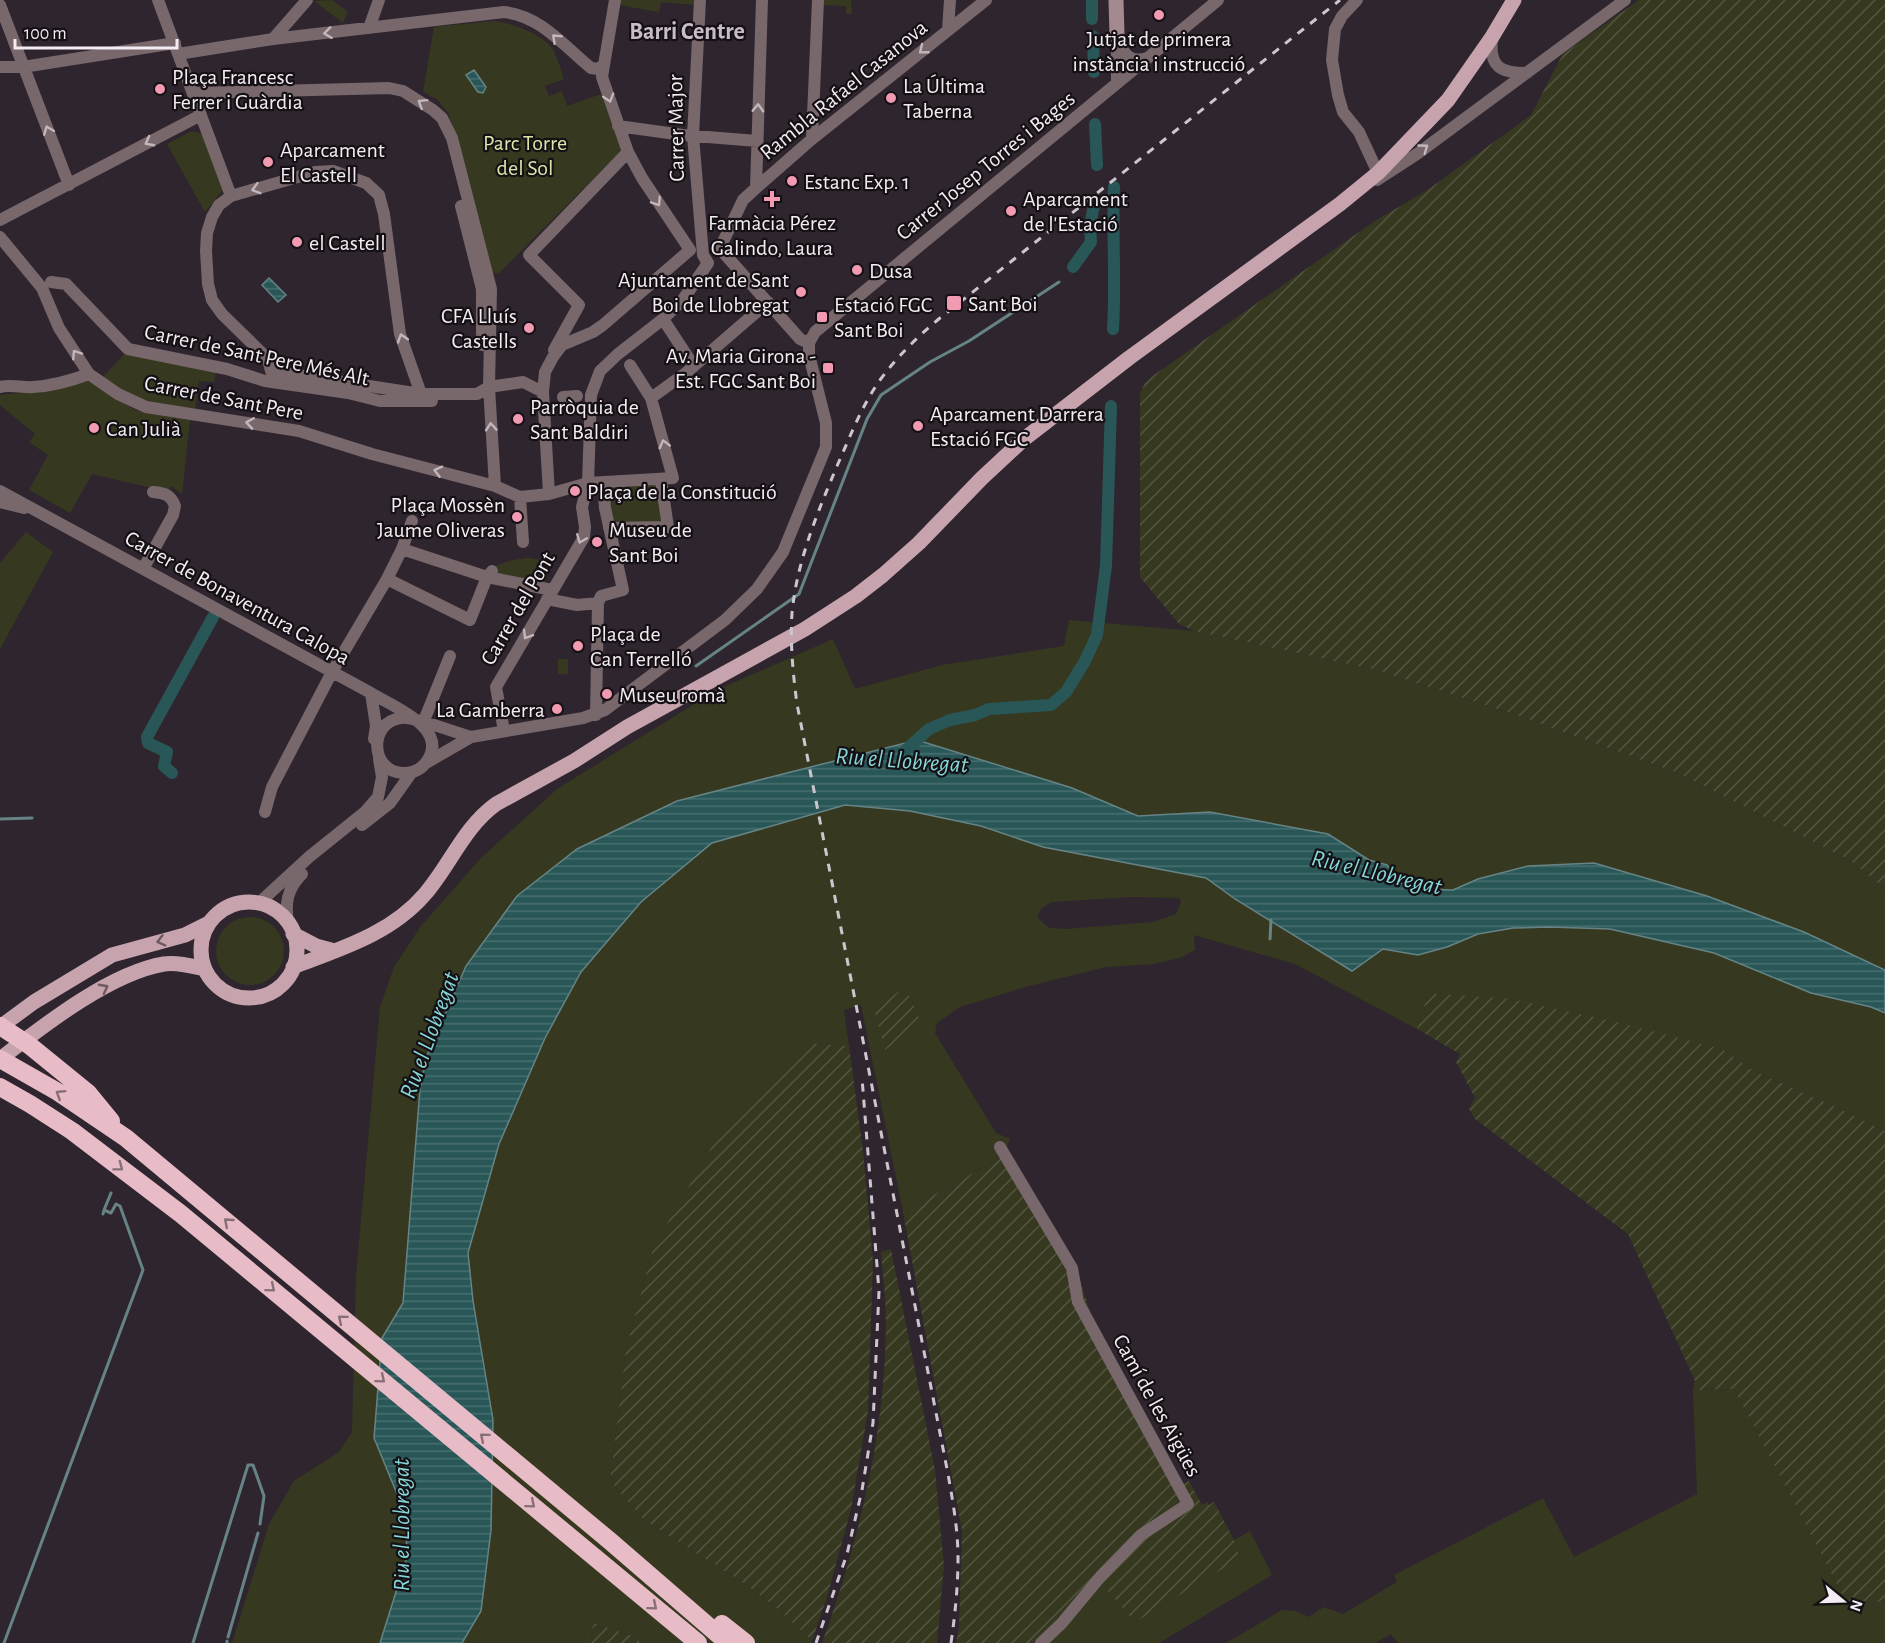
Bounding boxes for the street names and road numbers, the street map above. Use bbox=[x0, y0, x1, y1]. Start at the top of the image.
street label: Rambla Rafael Casanova bbox=[756, 16, 931, 164]
street label: Carrer Major bbox=[664, 74, 688, 182]
street label: Carrer Josep Torres i Bages bbox=[892, 87, 1079, 244]
street label: Carrer de Sant Pere Més Alt bbox=[142, 320, 371, 390]
street label: Carrer de Sant Pere bbox=[142, 372, 305, 424]
street label: Carrer de Bonaventura Calopa bbox=[121, 527, 354, 669]
street label: Carrer del Pont bbox=[477, 548, 559, 669]
street label: Camí de les Aigües bbox=[1109, 1331, 1205, 1480]

